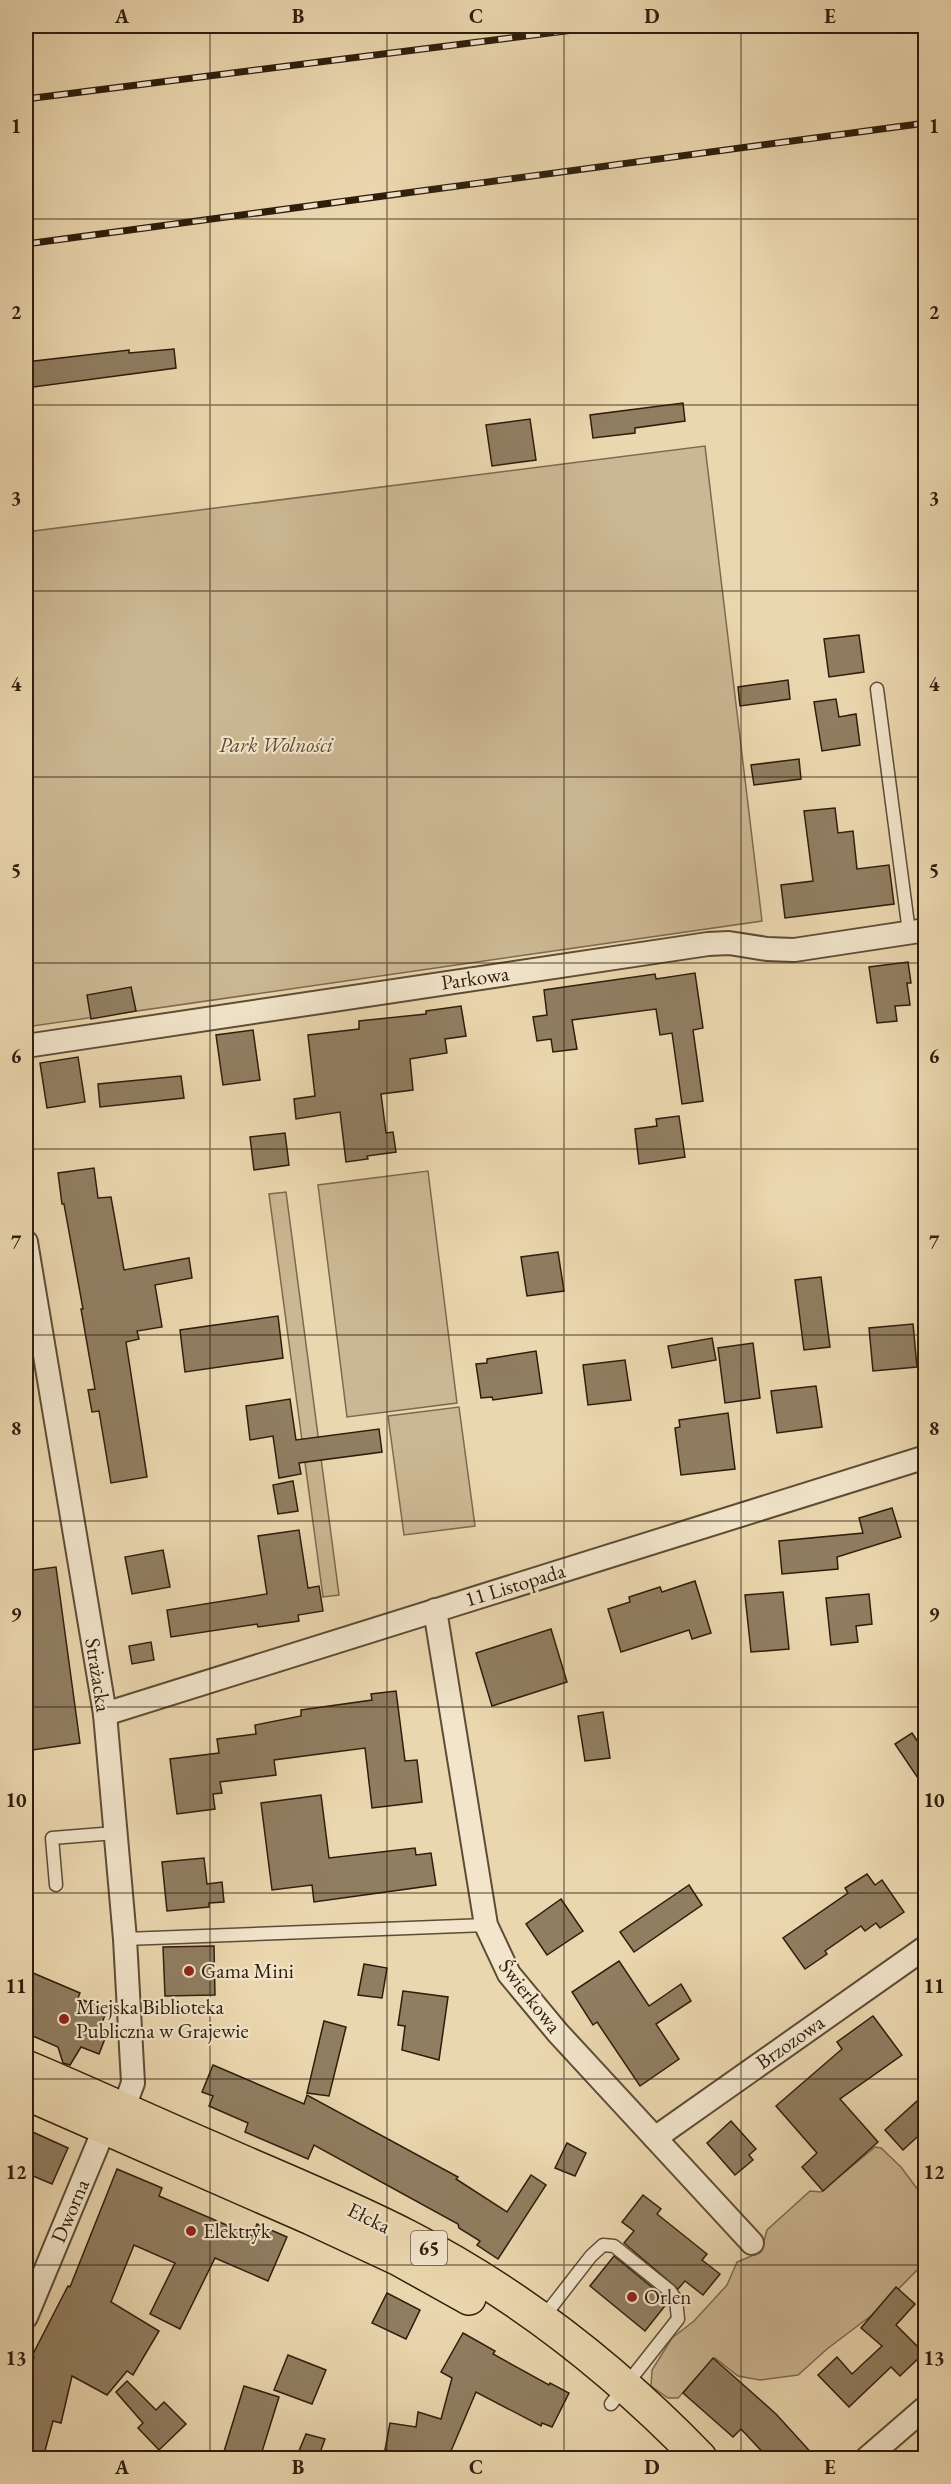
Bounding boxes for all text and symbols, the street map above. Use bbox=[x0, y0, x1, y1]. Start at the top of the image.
text: A bbox=[114, 3, 130, 29]
text: B bbox=[292, 3, 304, 29]
text: C bbox=[469, 3, 483, 29]
text: D bbox=[644, 3, 660, 29]
text: E bbox=[824, 3, 836, 29]
text: 1 bbox=[11, 113, 21, 139]
text: 1 bbox=[929, 113, 939, 139]
text: 2 bbox=[11, 299, 22, 325]
text: 2 bbox=[929, 299, 940, 325]
text: 3 bbox=[11, 485, 21, 511]
text: 3 bbox=[929, 485, 939, 511]
text: 4 bbox=[11, 671, 22, 697]
text: 4 bbox=[929, 671, 940, 697]
park label: Park Wolności bbox=[219, 731, 334, 758]
text: 5 bbox=[11, 857, 21, 883]
text: 5 bbox=[929, 857, 939, 883]
street label: Parkowa bbox=[439, 959, 511, 996]
text: 6 bbox=[11, 1043, 22, 1069]
text: 6 bbox=[929, 1043, 940, 1069]
text: 7 bbox=[11, 1229, 22, 1255]
text: 7 bbox=[929, 1229, 940, 1255]
text: 8 bbox=[11, 1415, 21, 1441]
text: 8 bbox=[929, 1415, 939, 1441]
street label: 11 Listopada bbox=[461, 1556, 569, 1613]
text: 9 bbox=[11, 1601, 22, 1627]
text: 9 bbox=[929, 1601, 940, 1627]
street label: Strażacka bbox=[79, 1636, 118, 1714]
text: 10 bbox=[5, 1787, 27, 1813]
text: 10 bbox=[923, 1787, 945, 1813]
street label: Świerkowa bbox=[493, 1953, 568, 2039]
place label: Gama Mini bbox=[201, 1957, 294, 1984]
marker: Gama Mini bbox=[182, 1964, 196, 1978]
text: 11 bbox=[5, 1973, 27, 1999]
text: 11 bbox=[923, 1973, 945, 1999]
place label: Miejska Biblioteka Publiczna w Grajewie bbox=[76, 1993, 249, 2044]
street label: Brzozowa bbox=[750, 2008, 830, 2075]
marker: Miejska Biblioteka Publiczna w Grajewie bbox=[57, 2012, 71, 2026]
text: 12 bbox=[5, 2159, 27, 2185]
text: 12 bbox=[923, 2159, 945, 2185]
street label: Dworna bbox=[44, 2174, 95, 2247]
street label: Ełcka bbox=[343, 2196, 396, 2240]
place label: Elektryk bbox=[203, 2217, 272, 2244]
marker: Elektryk bbox=[184, 2224, 198, 2238]
road number: 65 bbox=[411, 2231, 447, 2265]
place label: Orlen bbox=[644, 2283, 691, 2310]
marker: Orlen bbox=[625, 2290, 639, 2304]
text: 13 bbox=[5, 2345, 27, 2371]
text: 13 bbox=[923, 2345, 945, 2371]
text: A bbox=[114, 2454, 130, 2480]
text: B bbox=[292, 2454, 304, 2480]
text: C bbox=[469, 2454, 483, 2480]
text: D bbox=[644, 2454, 660, 2480]
text: E bbox=[824, 2454, 836, 2480]

